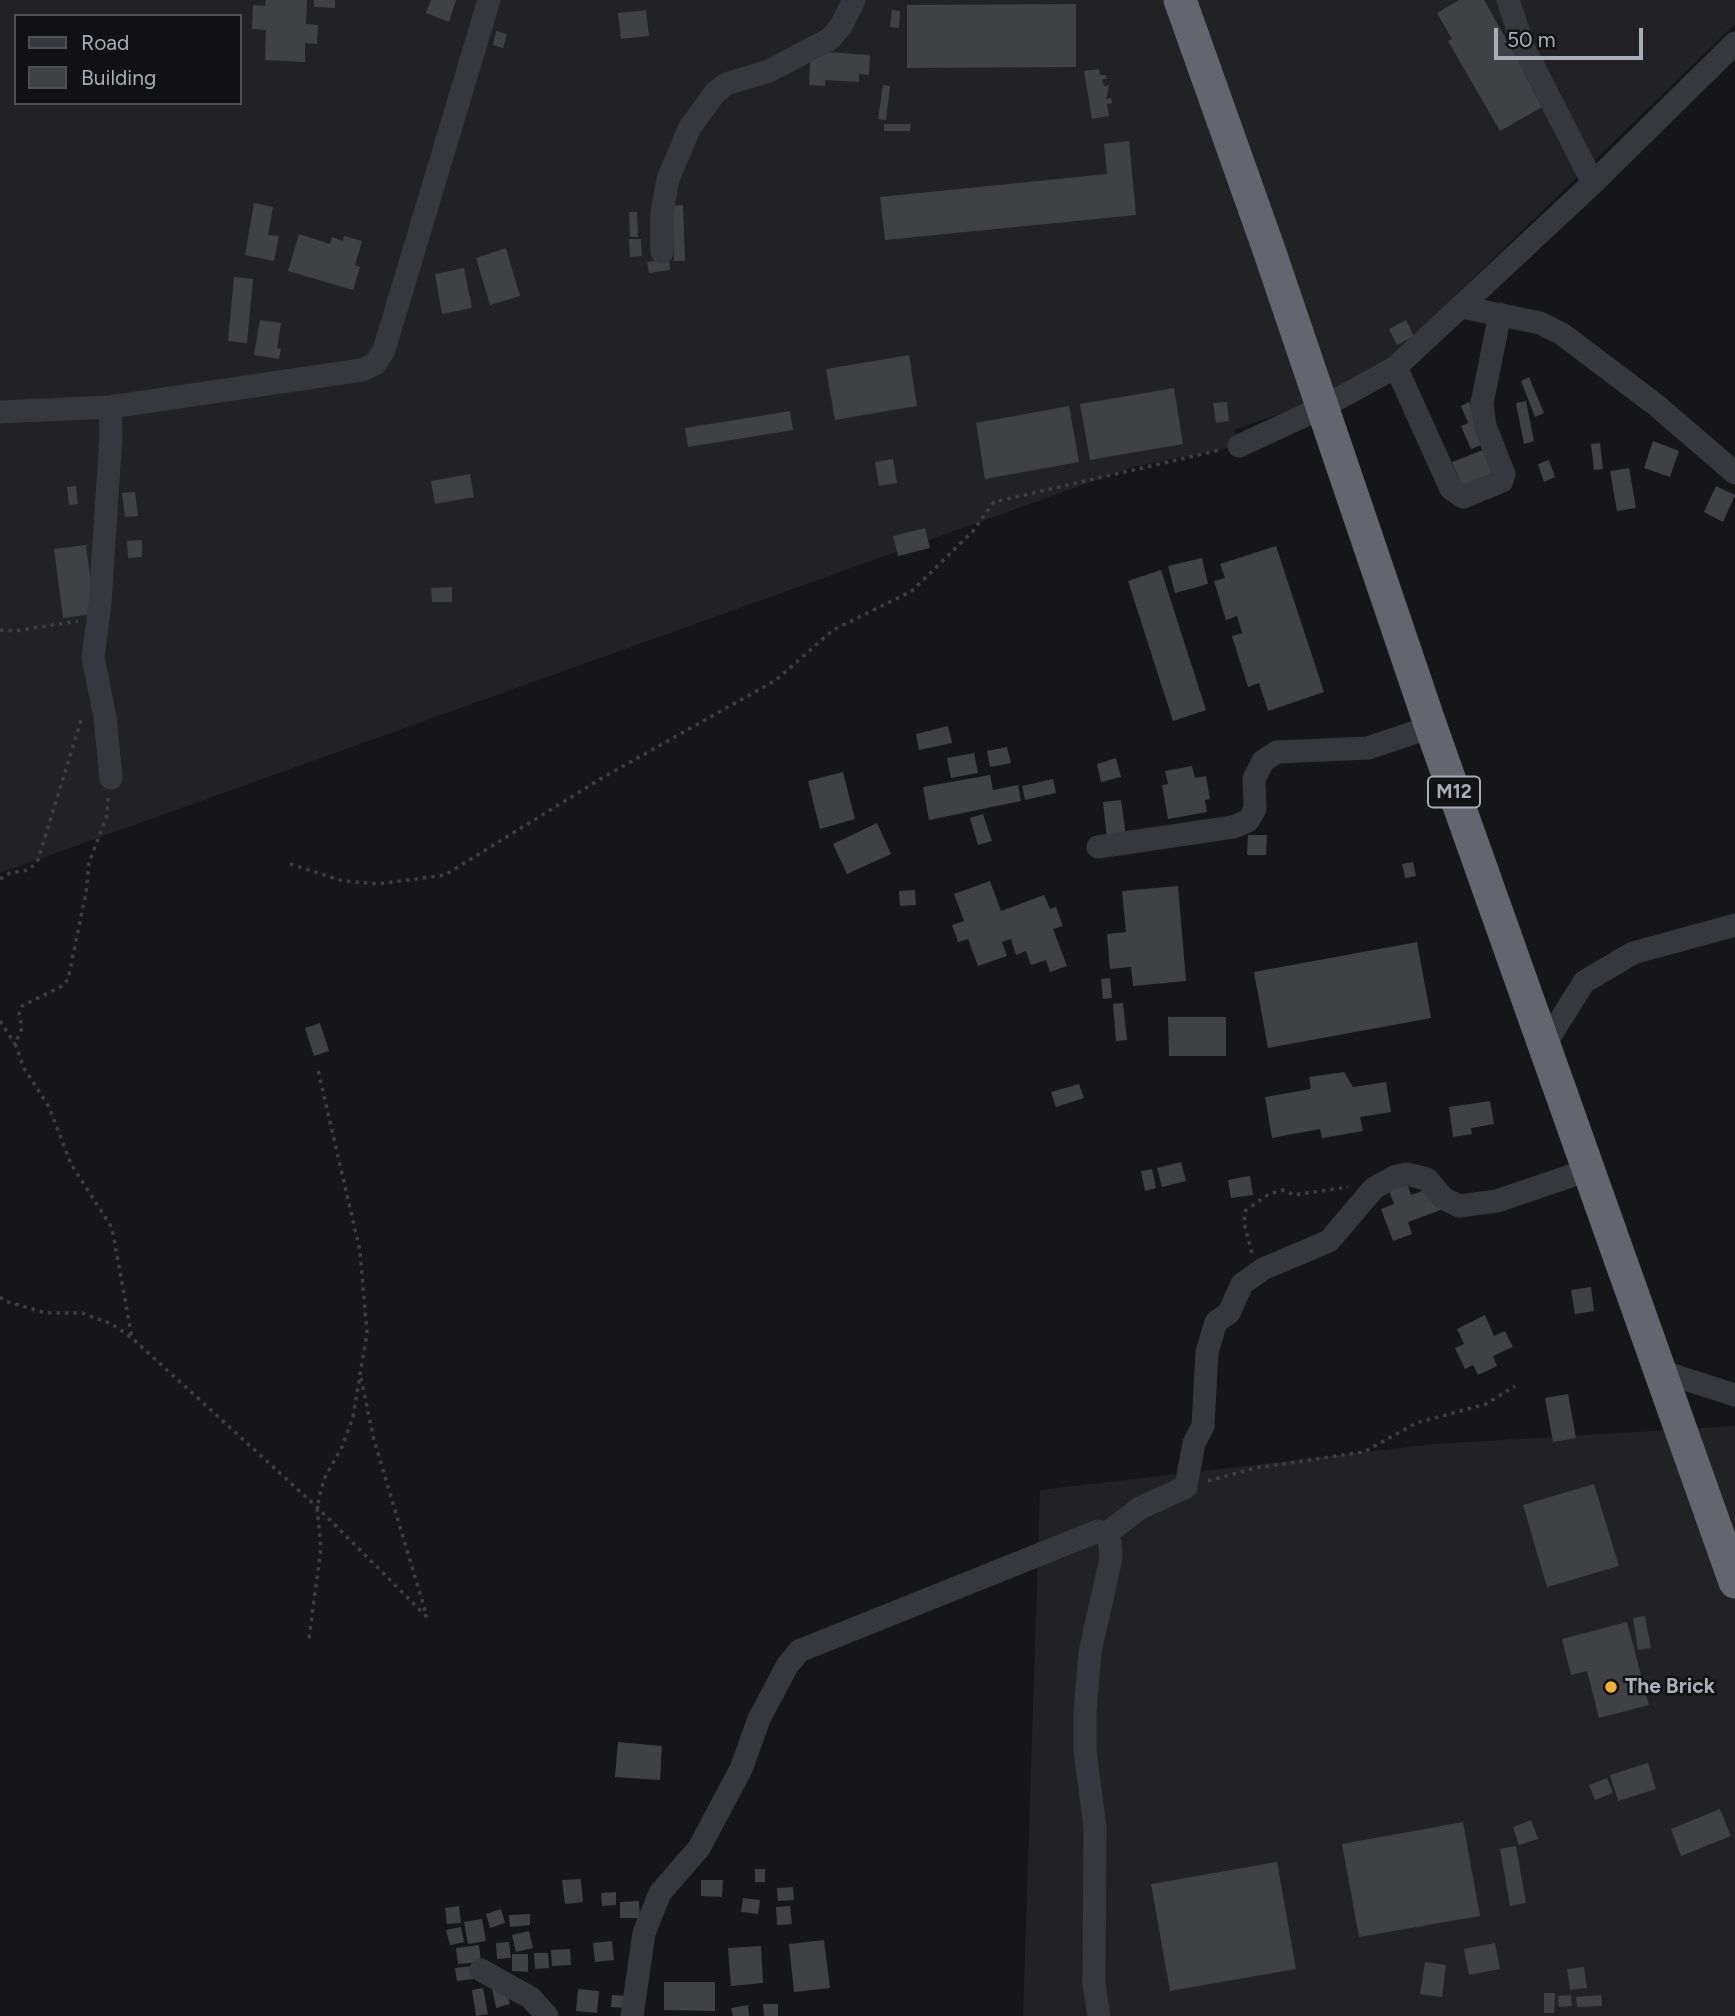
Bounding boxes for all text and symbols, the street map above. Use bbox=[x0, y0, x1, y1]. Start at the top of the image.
legend bbox=[14, 14, 242, 105]
scale bar bbox=[1497, 14, 1646, 58]
text: 50 m bbox=[1507, 27, 1556, 52]
text: Road bbox=[81, 30, 129, 55]
text: Building bbox=[81, 65, 156, 90]
road number: M12 bbox=[1428, 776, 1480, 807]
place label: The Brick bbox=[1625, 1674, 1715, 1700]
marker: The Brick bbox=[1603, 1679, 1619, 1695]

